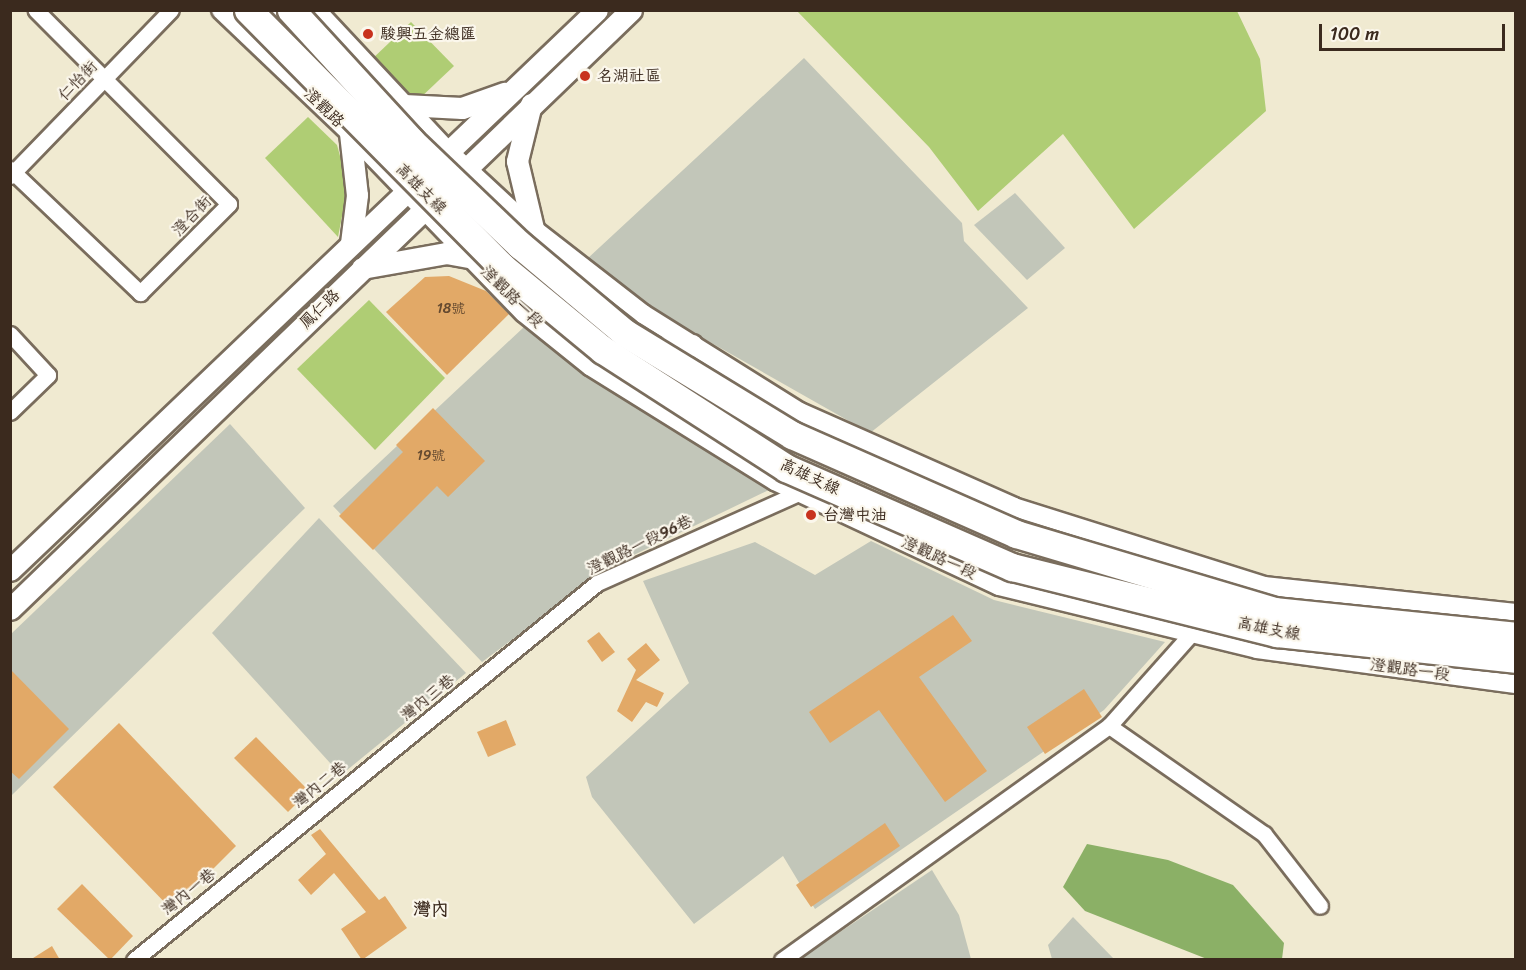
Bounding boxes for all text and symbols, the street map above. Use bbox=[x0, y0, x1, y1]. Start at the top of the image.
scale bar bbox=[1322, 12, 1508, 50]
text: 100 m bbox=[1330, 18, 1379, 50]
place label: 駿興五金總匯 bbox=[380, 24, 476, 44]
marker: 駿興五金總匯 bbox=[361, 27, 375, 41]
street label: 仁怡街 bbox=[54, 57, 102, 105]
place label: 名湖社區 bbox=[597, 66, 661, 86]
marker: 名湖社區 bbox=[578, 69, 592, 83]
street label: 澄觀路 bbox=[300, 84, 348, 132]
street label: 高雄支線 bbox=[392, 160, 450, 218]
street label: 澄合街 bbox=[168, 192, 216, 240]
street label: 澄觀路一段 bbox=[477, 262, 547, 332]
street label: 鳳仁路 bbox=[296, 285, 344, 333]
house number: 18號 bbox=[437, 301, 465, 317]
house number: 19號 bbox=[417, 448, 445, 464]
street label: 高雄支線 bbox=[777, 455, 843, 499]
place label: 台灣中油 bbox=[823, 505, 887, 525]
marker: 台灣中油 bbox=[804, 508, 818, 522]
street label: 澄觀路一段96巷 bbox=[584, 511, 696, 579]
street label: 澄觀路一段 bbox=[899, 532, 979, 584]
street label: 高雄支線 bbox=[1236, 613, 1302, 645]
street label: 澄觀路一段 bbox=[1369, 655, 1451, 685]
street label: 灣內三巷 bbox=[397, 670, 459, 726]
street label: 灣內二巷 bbox=[289, 757, 351, 813]
street label: 灣內一巷 bbox=[158, 864, 220, 920]
district label: 灣内 bbox=[413, 898, 449, 920]

